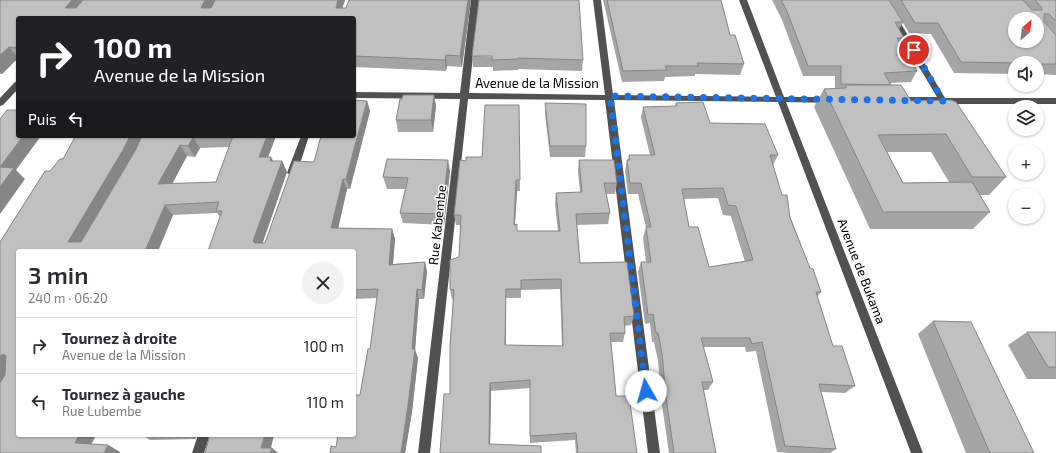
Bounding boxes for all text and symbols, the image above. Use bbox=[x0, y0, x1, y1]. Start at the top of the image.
north arrow bbox=[1008, 12, 1044, 48]
map controls bbox=[1008, 12, 1044, 224]
text: 100 m bbox=[94, 30, 172, 64]
icon: right bbox=[28, 32, 80, 84]
pin bbox=[897, 33, 931, 67]
icon: arrive bbox=[903, 39, 925, 61]
button: sound bbox=[1008, 56, 1044, 92]
text: Avenue de la Mission bbox=[94, 64, 265, 86]
street label: Avenue de la Mission bbox=[475, 75, 599, 91]
button: layers bbox=[1008, 100, 1044, 136]
icon: left bbox=[65, 108, 87, 130]
text: Puis bbox=[28, 110, 57, 128]
button: + bbox=[1008, 144, 1044, 180]
street label: Rue Kabembe bbox=[425, 184, 449, 266]
button: − bbox=[1008, 188, 1044, 224]
street label: Avenue de Bukama bbox=[835, 216, 889, 326]
text: 3 min bbox=[28, 260, 88, 289]
button: close bbox=[302, 262, 344, 304]
text: 240 m · 06:20 bbox=[28, 290, 108, 306]
text: Tournez à droite bbox=[62, 329, 177, 347]
icon: right bbox=[28, 335, 50, 357]
text: 100 m bbox=[303, 337, 344, 355]
text: Avenue de la Mission bbox=[62, 347, 186, 363]
position arrow bbox=[625, 370, 667, 412]
text: Tournez à gauche bbox=[62, 385, 185, 403]
icon: left bbox=[28, 391, 50, 413]
text: 110 m bbox=[307, 393, 344, 411]
text: Rue Lubembe bbox=[62, 403, 142, 419]

